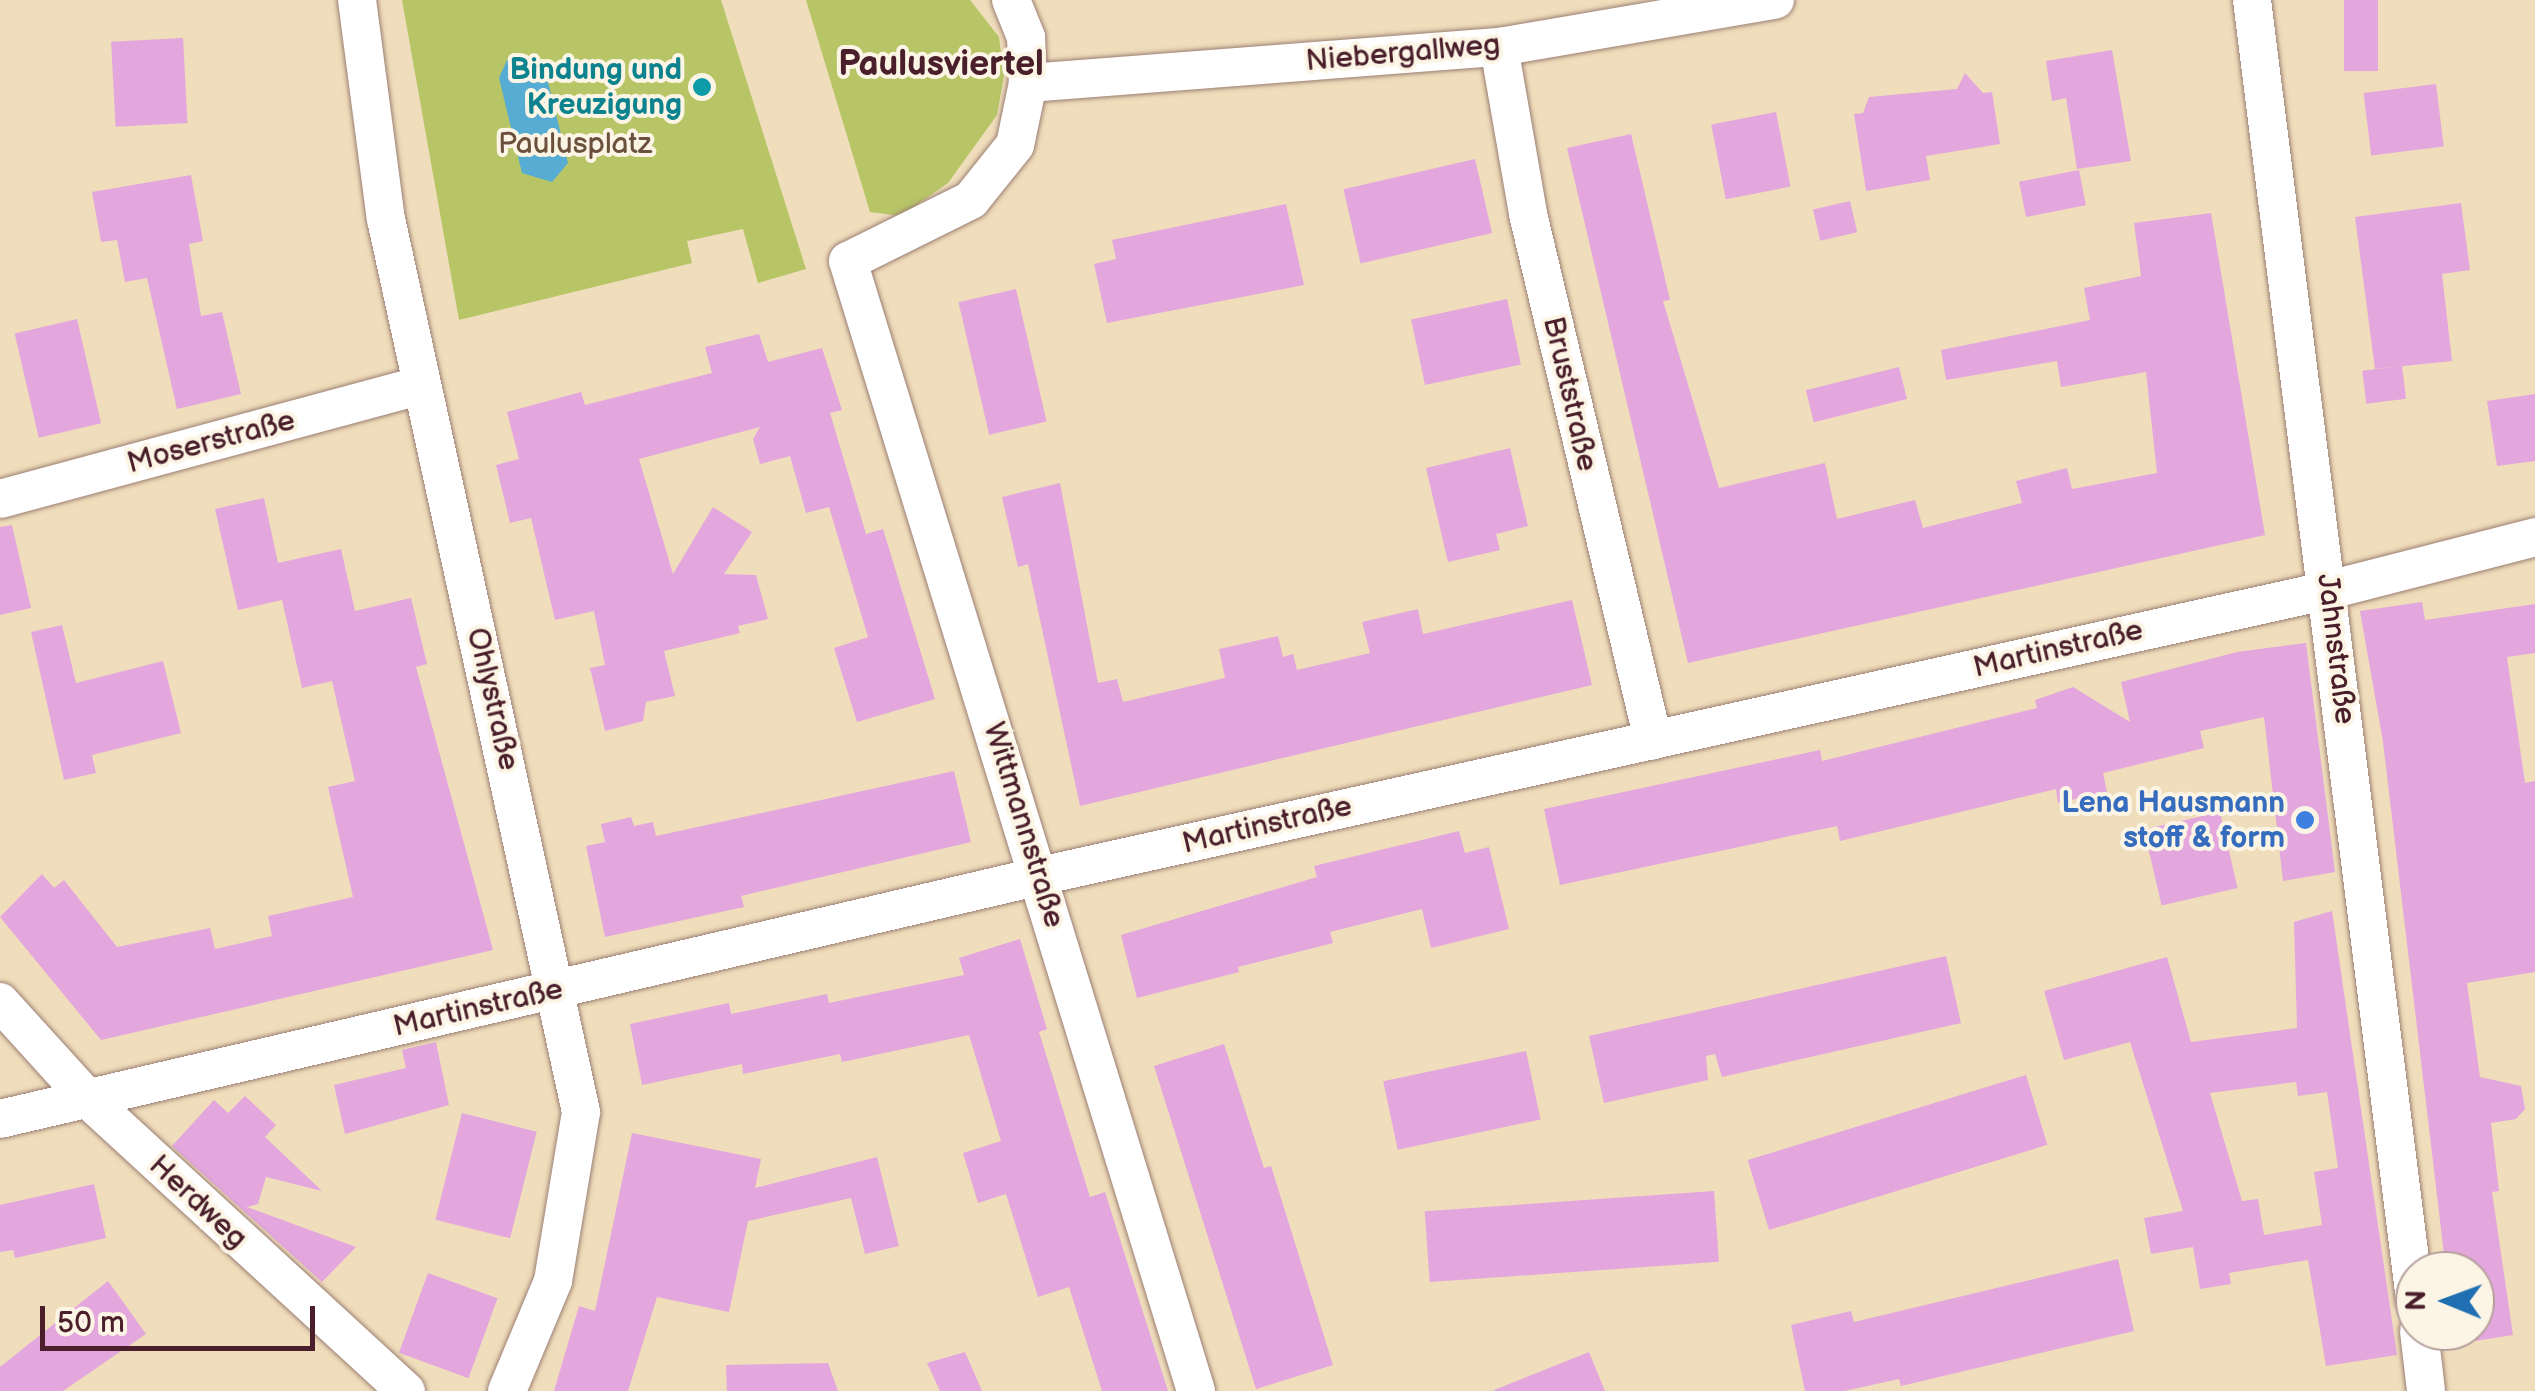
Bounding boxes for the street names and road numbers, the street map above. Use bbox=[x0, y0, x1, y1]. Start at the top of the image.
street label: Niebergallweg bbox=[1304, 27, 1502, 79]
street label: Bruststraße bbox=[1535, 313, 1605, 475]
street label: Moserstraße bbox=[123, 402, 299, 482]
street label: Jahnstraße bbox=[2309, 572, 2363, 726]
street label: Martinstraße bbox=[1970, 612, 2146, 686]
street label: Ohlystraße bbox=[459, 624, 527, 774]
street label: Wittmannstraße bbox=[976, 718, 1072, 932]
street label: Martinstraße bbox=[1179, 788, 1355, 862]
street label: Martinstraße bbox=[390, 971, 566, 1045]
street label: Herdweg bbox=[141, 1148, 255, 1256]

